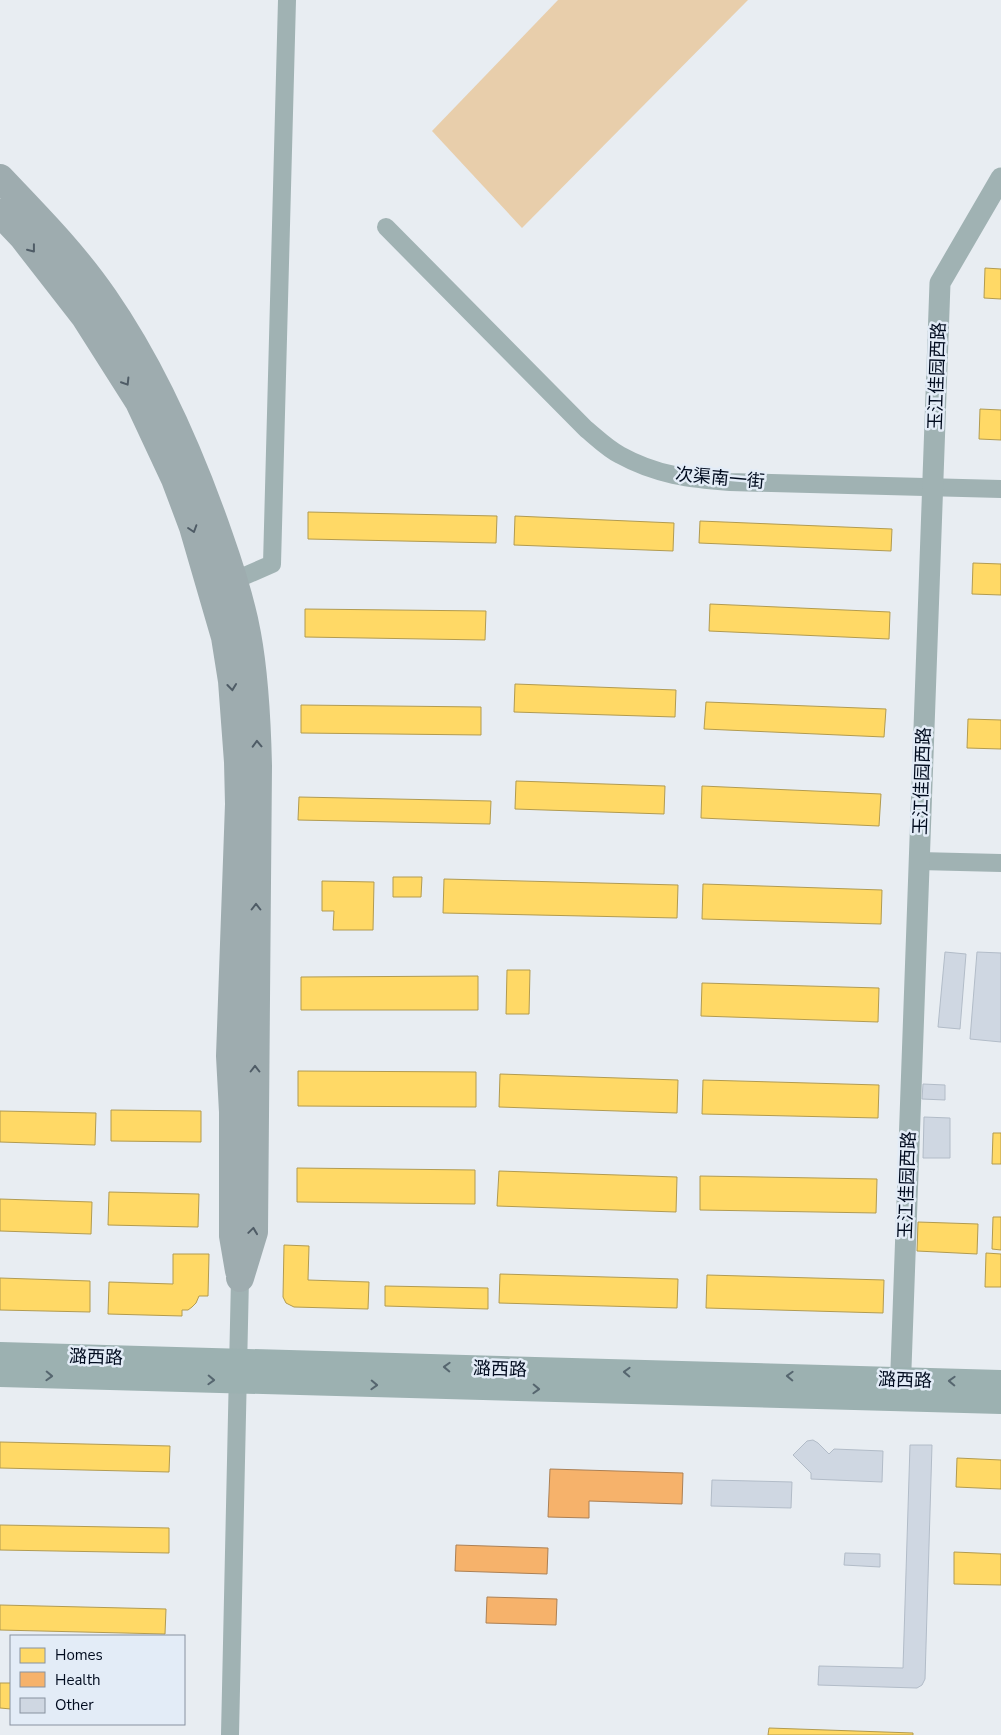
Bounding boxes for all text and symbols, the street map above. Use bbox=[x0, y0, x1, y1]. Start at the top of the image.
one-way arrow bbox=[27, 243, 35, 252]
street label: 玉江佳园西路 bbox=[923, 322, 951, 430]
one-way arrow bbox=[119, 377, 129, 386]
street label: 次渠南一街 bbox=[674, 462, 766, 494]
one-way arrow bbox=[188, 525, 198, 533]
one-way arrow bbox=[226, 683, 237, 691]
street label: 玉江佳园西路 bbox=[908, 727, 936, 835]
one-way arrow bbox=[252, 740, 263, 748]
one-way arrow bbox=[251, 902, 261, 910]
one-way arrow bbox=[250, 1065, 260, 1072]
street label: 玉江佳园西路 bbox=[893, 1131, 921, 1239]
one-way arrow bbox=[247, 1227, 258, 1235]
street label: 潞西路 bbox=[69, 1344, 123, 1370]
street label: 潞西路 bbox=[473, 1356, 527, 1382]
one-way arrow bbox=[443, 1362, 451, 1372]
one-way arrow bbox=[623, 1367, 631, 1377]
street label: 潞西路 bbox=[878, 1367, 932, 1393]
one-way arrow bbox=[45, 1371, 53, 1381]
one-way arrow bbox=[786, 1371, 794, 1382]
one-way arrow bbox=[207, 1375, 215, 1386]
one-way arrow bbox=[948, 1376, 956, 1386]
one-way arrow bbox=[370, 1380, 378, 1390]
one-way arrow bbox=[532, 1384, 540, 1395]
legend bbox=[10, 1635, 185, 1725]
text: Homes bbox=[55, 1645, 103, 1665]
text: Health bbox=[55, 1670, 100, 1690]
text: Other bbox=[55, 1695, 94, 1715]

